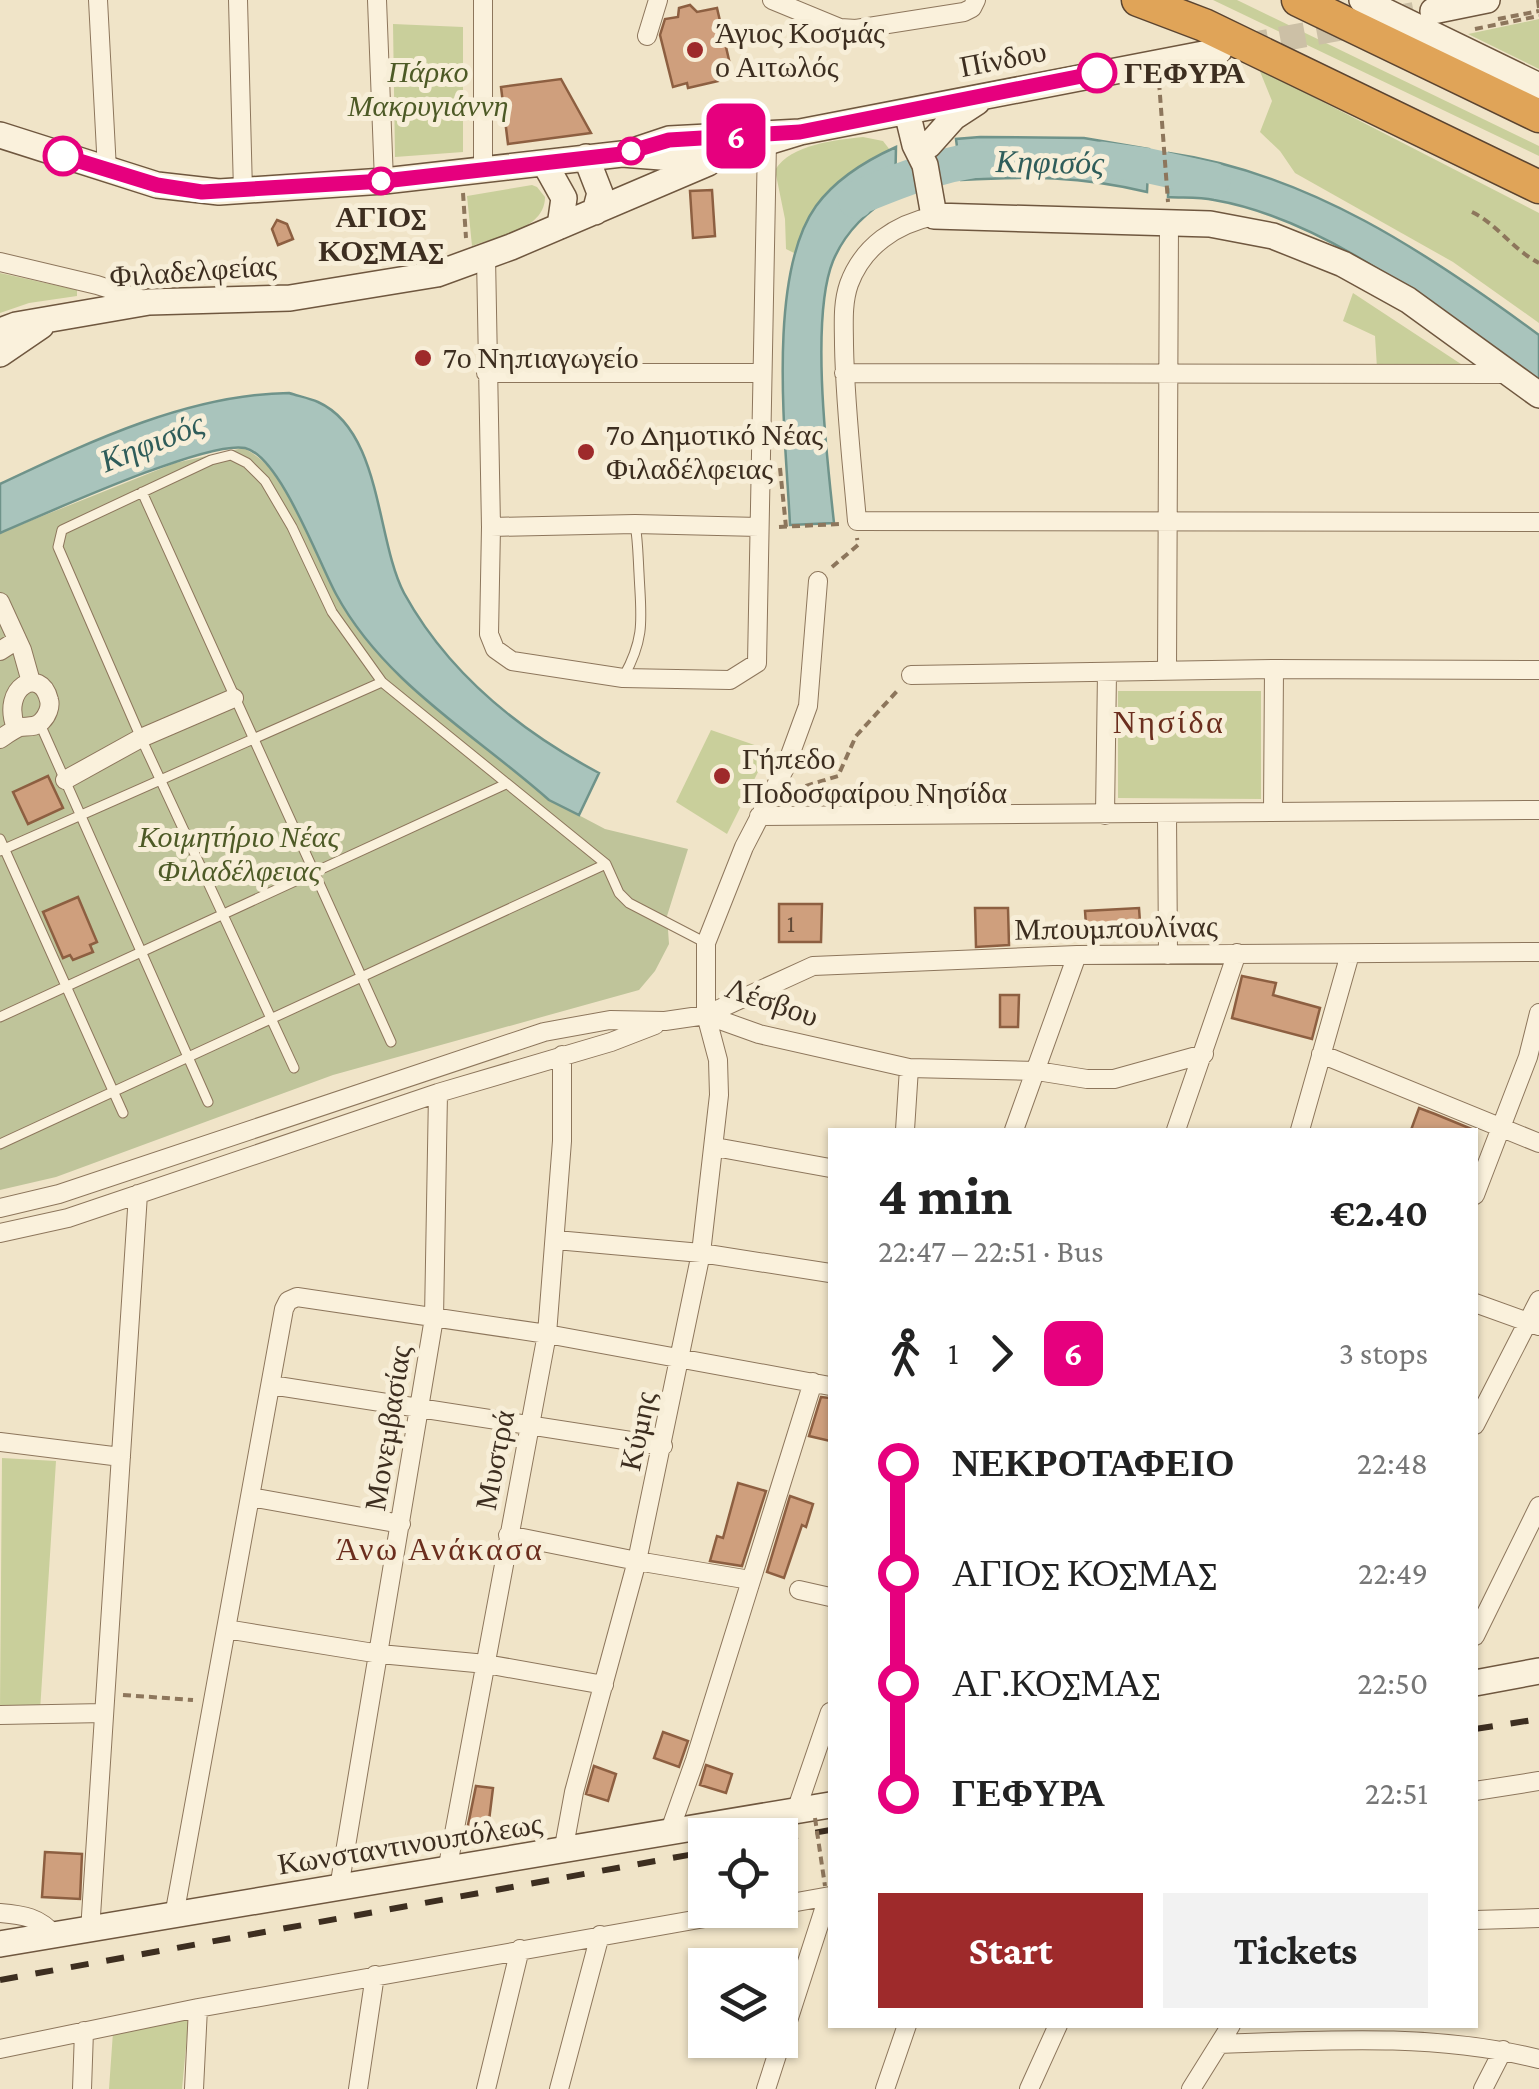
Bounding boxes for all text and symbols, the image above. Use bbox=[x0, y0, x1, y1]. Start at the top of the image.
place label: Άγιος Κοσμάς ο Αιτωλός bbox=[715, 16, 885, 83]
street label: Πίνδου bbox=[957, 34, 1049, 83]
marker: Άγιος Κοσμάς ο Αιτωλός bbox=[684, 39, 706, 61]
marker: ΓΕΦΥΡΑ bbox=[1078, 54, 1116, 92]
park label: Πάρκο Μακρυγιάννη bbox=[347, 55, 508, 122]
place label: ΓΕΦΥΡΑ bbox=[1124, 56, 1245, 89]
line badge: 6 bbox=[704, 104, 768, 168]
text: 6 bbox=[726, 117, 746, 156]
unlabelled marker bbox=[44, 137, 82, 175]
unlabelled marker bbox=[618, 138, 644, 164]
water label: Κηφισός bbox=[994, 143, 1106, 181]
marker: ΑΓΙΟΣ ΚΟΣΜΑΣ bbox=[368, 168, 394, 194]
place label: ΑΓΙΟΣ ΚΟΣΜΑΣ bbox=[318, 200, 444, 267]
street label: Φιλαδελφείας bbox=[108, 248, 278, 293]
place label: 7ο Νηπιαγωγείο bbox=[443, 341, 639, 374]
marker: 7ο Νηπιαγωγείο bbox=[412, 347, 434, 369]
water label: Κηφισός bbox=[94, 405, 210, 479]
place label: 7ο Δημοτικό Νέας Φιλαδέλφειας bbox=[606, 418, 823, 485]
marker: 7ο Δημοτικό Νέας Φιλαδέλφειας bbox=[575, 441, 597, 463]
district label: Νησίδα bbox=[1113, 704, 1225, 740]
place label: Γήπεδο Ποδοσφαίρου Νησίδα bbox=[742, 742, 1007, 809]
marker: Γήπεδο Ποδοσφαίρου Νησίδα bbox=[711, 765, 733, 787]
park label: Κοιμητήριο Νέας Φιλαδέλφειας bbox=[137, 820, 340, 887]
street label: Μπουμπουλίνας bbox=[1014, 909, 1218, 947]
house number: 1 bbox=[787, 910, 795, 937]
street label: Λέσβου bbox=[722, 970, 823, 1033]
text: 4 min bbox=[878, 1165, 1012, 1226]
text: €2.40 bbox=[1330, 1192, 1428, 1234]
text: 22:47 – 22:51 · Bus bbox=[878, 1233, 1104, 1269]
icon: walk bbox=[878, 1326, 933, 1381]
icon: forward bbox=[974, 1326, 1029, 1381]
text: 6 bbox=[1064, 1334, 1083, 1373]
text: 1 bbox=[948, 1335, 959, 1371]
text: 3 stops bbox=[1339, 1335, 1428, 1371]
street label: Μονεμβασίας bbox=[358, 1343, 418, 1513]
street label: Κύμης bbox=[613, 1388, 663, 1474]
street label: Μυστρά bbox=[469, 1407, 520, 1512]
text: ΝΕΚΡΟΤΑΦΕΙΟ bbox=[952, 1442, 1235, 1484]
text: 22:48 bbox=[1357, 1445, 1428, 1481]
district label: Άνω Ανάκασα bbox=[336, 1531, 544, 1567]
text: ΑΓΙΟΣ ΚΟΣΜΑΣ bbox=[952, 1552, 1217, 1594]
text: 22:49 bbox=[1358, 1555, 1428, 1591]
text: ΑΓ.ΚΟΣΜΑΣ bbox=[952, 1662, 1160, 1704]
text: 22:50 bbox=[1357, 1665, 1428, 1701]
text: ΓΕΦΥΡΑ bbox=[952, 1772, 1105, 1814]
text: 22:51 bbox=[1365, 1775, 1428, 1811]
street label: Κωνσταντινουπόλεως bbox=[275, 1806, 545, 1881]
map controls bbox=[688, 1818, 798, 2058]
button: locate bbox=[688, 1818, 798, 1928]
button: Start bbox=[878, 1893, 1143, 2008]
button: Tickets bbox=[1163, 1893, 1428, 2008]
button: layers bbox=[688, 1948, 798, 2058]

